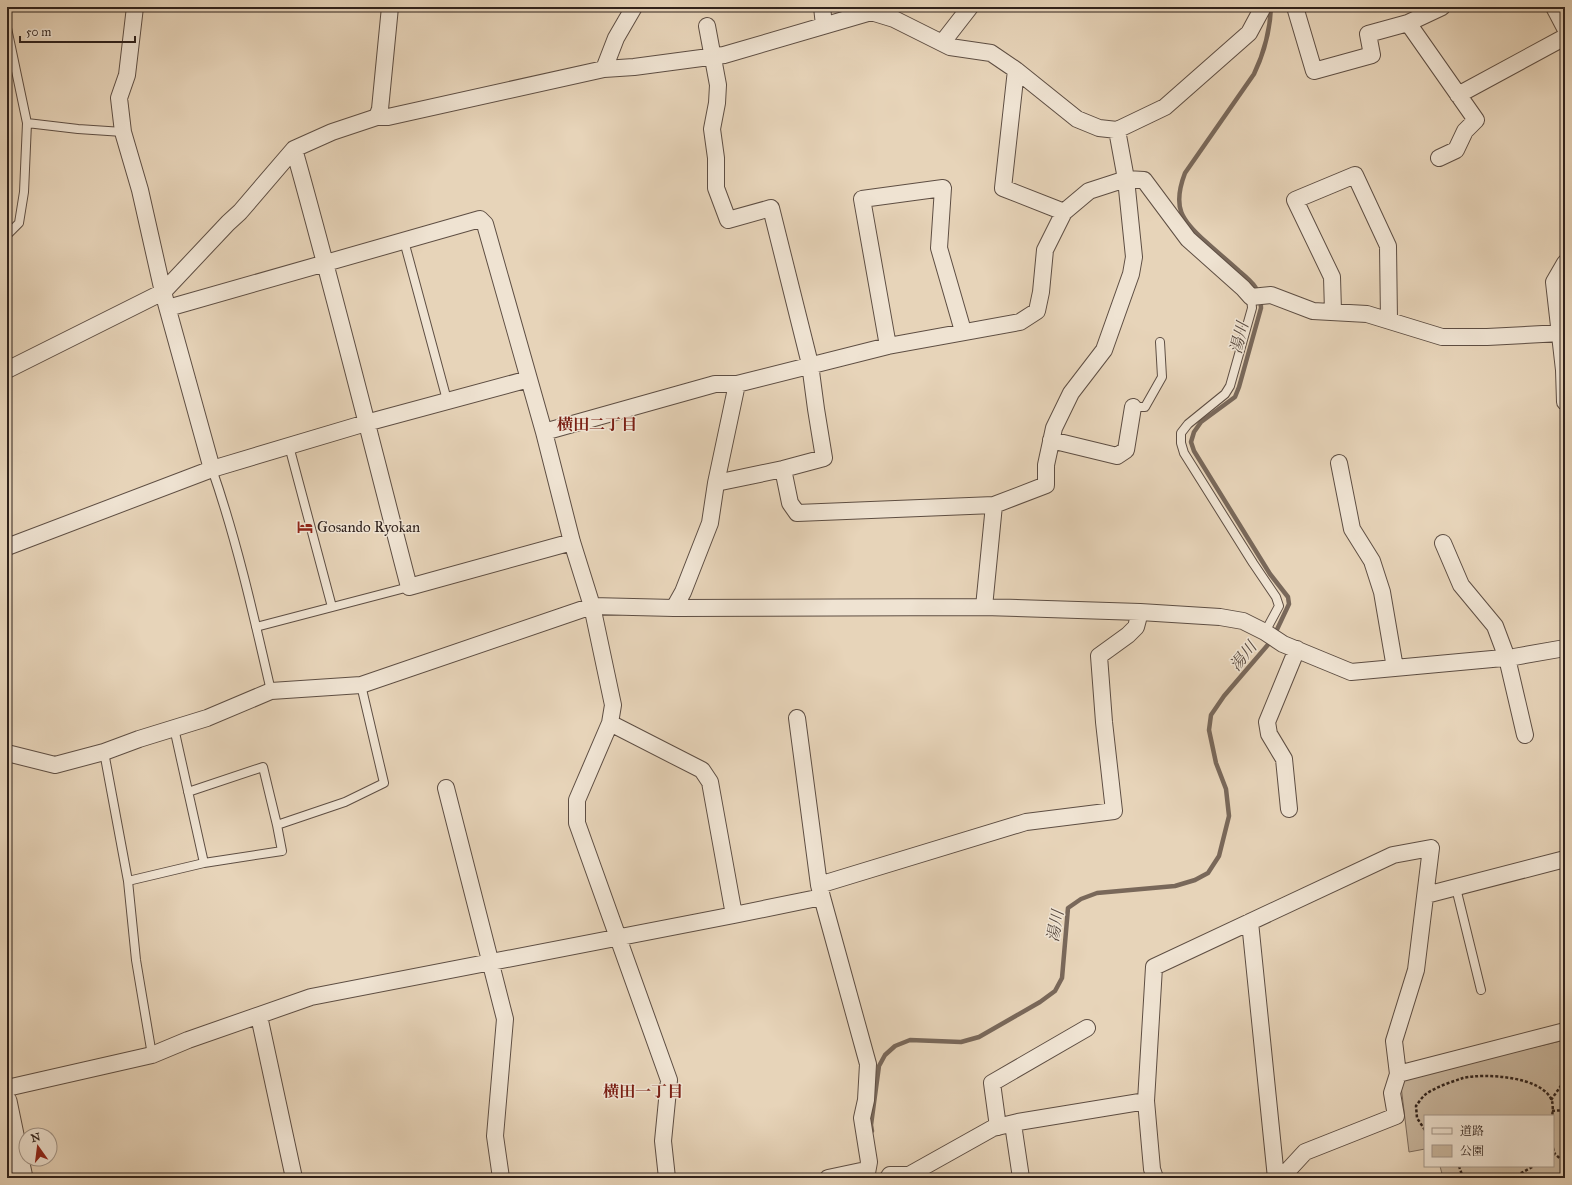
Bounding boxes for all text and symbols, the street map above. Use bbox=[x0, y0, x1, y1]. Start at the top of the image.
scale bar bbox=[20, 18, 135, 44]
text: 50 m bbox=[26, 25, 51, 39]
water label: 湯川 bbox=[1226, 318, 1253, 356]
district label: 横田二丁目 bbox=[557, 415, 637, 434]
hotel icon: Gosando Ryokan bbox=[296, 518, 314, 536]
place label: Gosando Ryokan bbox=[317, 518, 420, 536]
water label: 湯川 bbox=[1226, 636, 1262, 674]
water label: 湯川 bbox=[1043, 907, 1067, 943]
district label: 横田一丁目 bbox=[603, 1082, 683, 1101]
legend bbox=[1424, 1115, 1554, 1167]
text: 道路 bbox=[1460, 1124, 1484, 1138]
north arrow bbox=[18, 1127, 58, 1167]
text: N bbox=[30, 1130, 42, 1145]
text: 公園 bbox=[1460, 1144, 1484, 1158]

